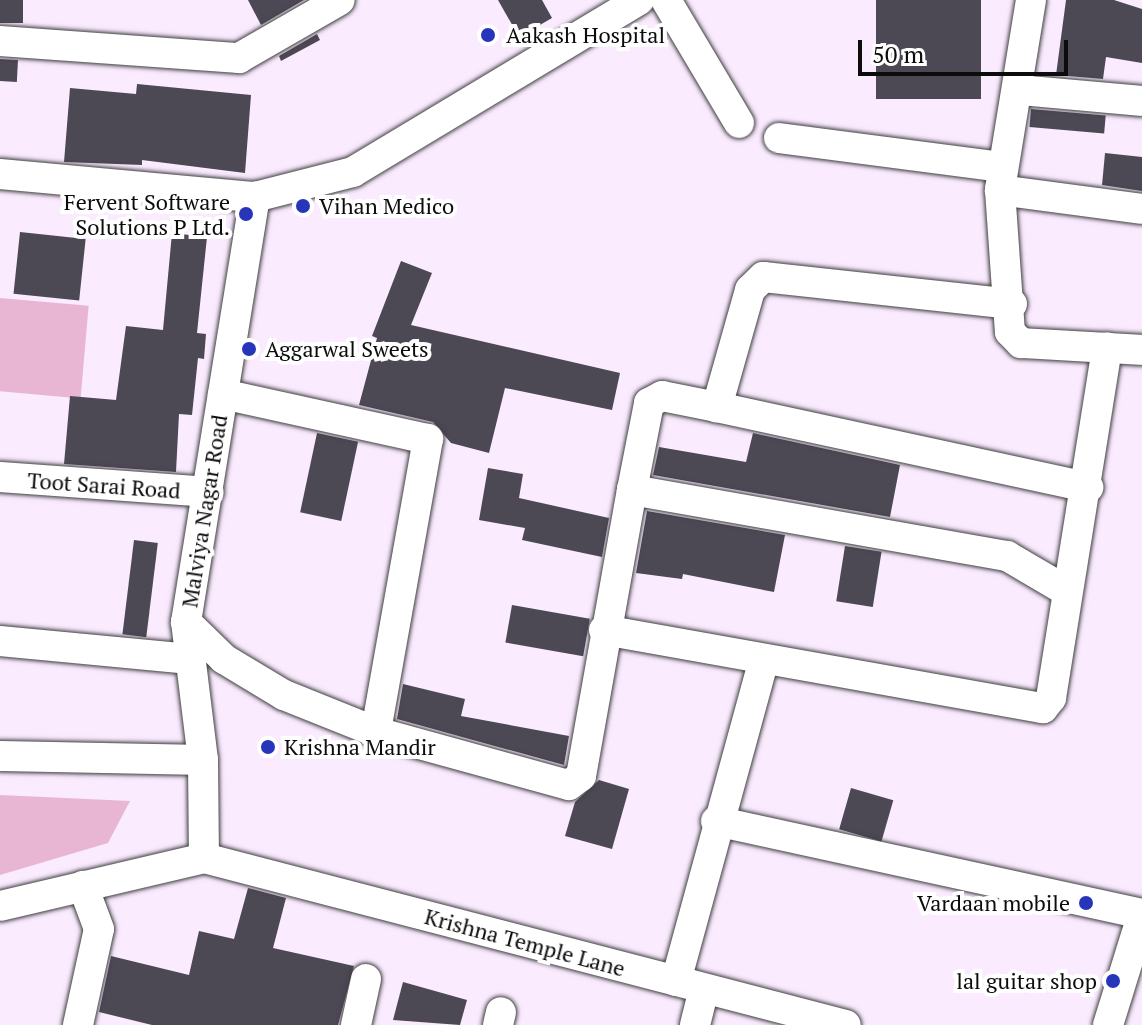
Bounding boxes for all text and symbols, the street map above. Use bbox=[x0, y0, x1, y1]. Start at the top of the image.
place label: Aakash Hospital bbox=[506, 22, 665, 48]
marker: Aakash Hospital bbox=[477, 24, 499, 46]
scale bar bbox=[862, 24, 1072, 74]
text: 50 m bbox=[872, 38, 924, 70]
place label: Fervent Software Solutions P Ltd. bbox=[64, 188, 230, 240]
place label: Vihan Medico bbox=[319, 193, 454, 219]
marker: Vihan Medico bbox=[294, 197, 312, 215]
marker: Fervent Software Solutions P Ltd. bbox=[237, 205, 255, 223]
place label: Aggarwal Sweets bbox=[265, 336, 429, 362]
marker: Aggarwal Sweets bbox=[240, 340, 258, 358]
street label: Malviya Nagar Road bbox=[176, 413, 232, 609]
street label: Toot Sarai Road bbox=[27, 466, 181, 504]
place label: Krishna Mandir bbox=[284, 734, 436, 760]
marker: Krishna Mandir bbox=[259, 738, 277, 756]
place label: Vardaan mobile bbox=[917, 890, 1070, 916]
marker: Vardaan mobile bbox=[1077, 894, 1095, 912]
street label: Krishna Temple Lane bbox=[422, 903, 628, 981]
place label: lal guitar shop bbox=[956, 968, 1097, 994]
marker: lal guitar shop bbox=[1104, 972, 1122, 990]

